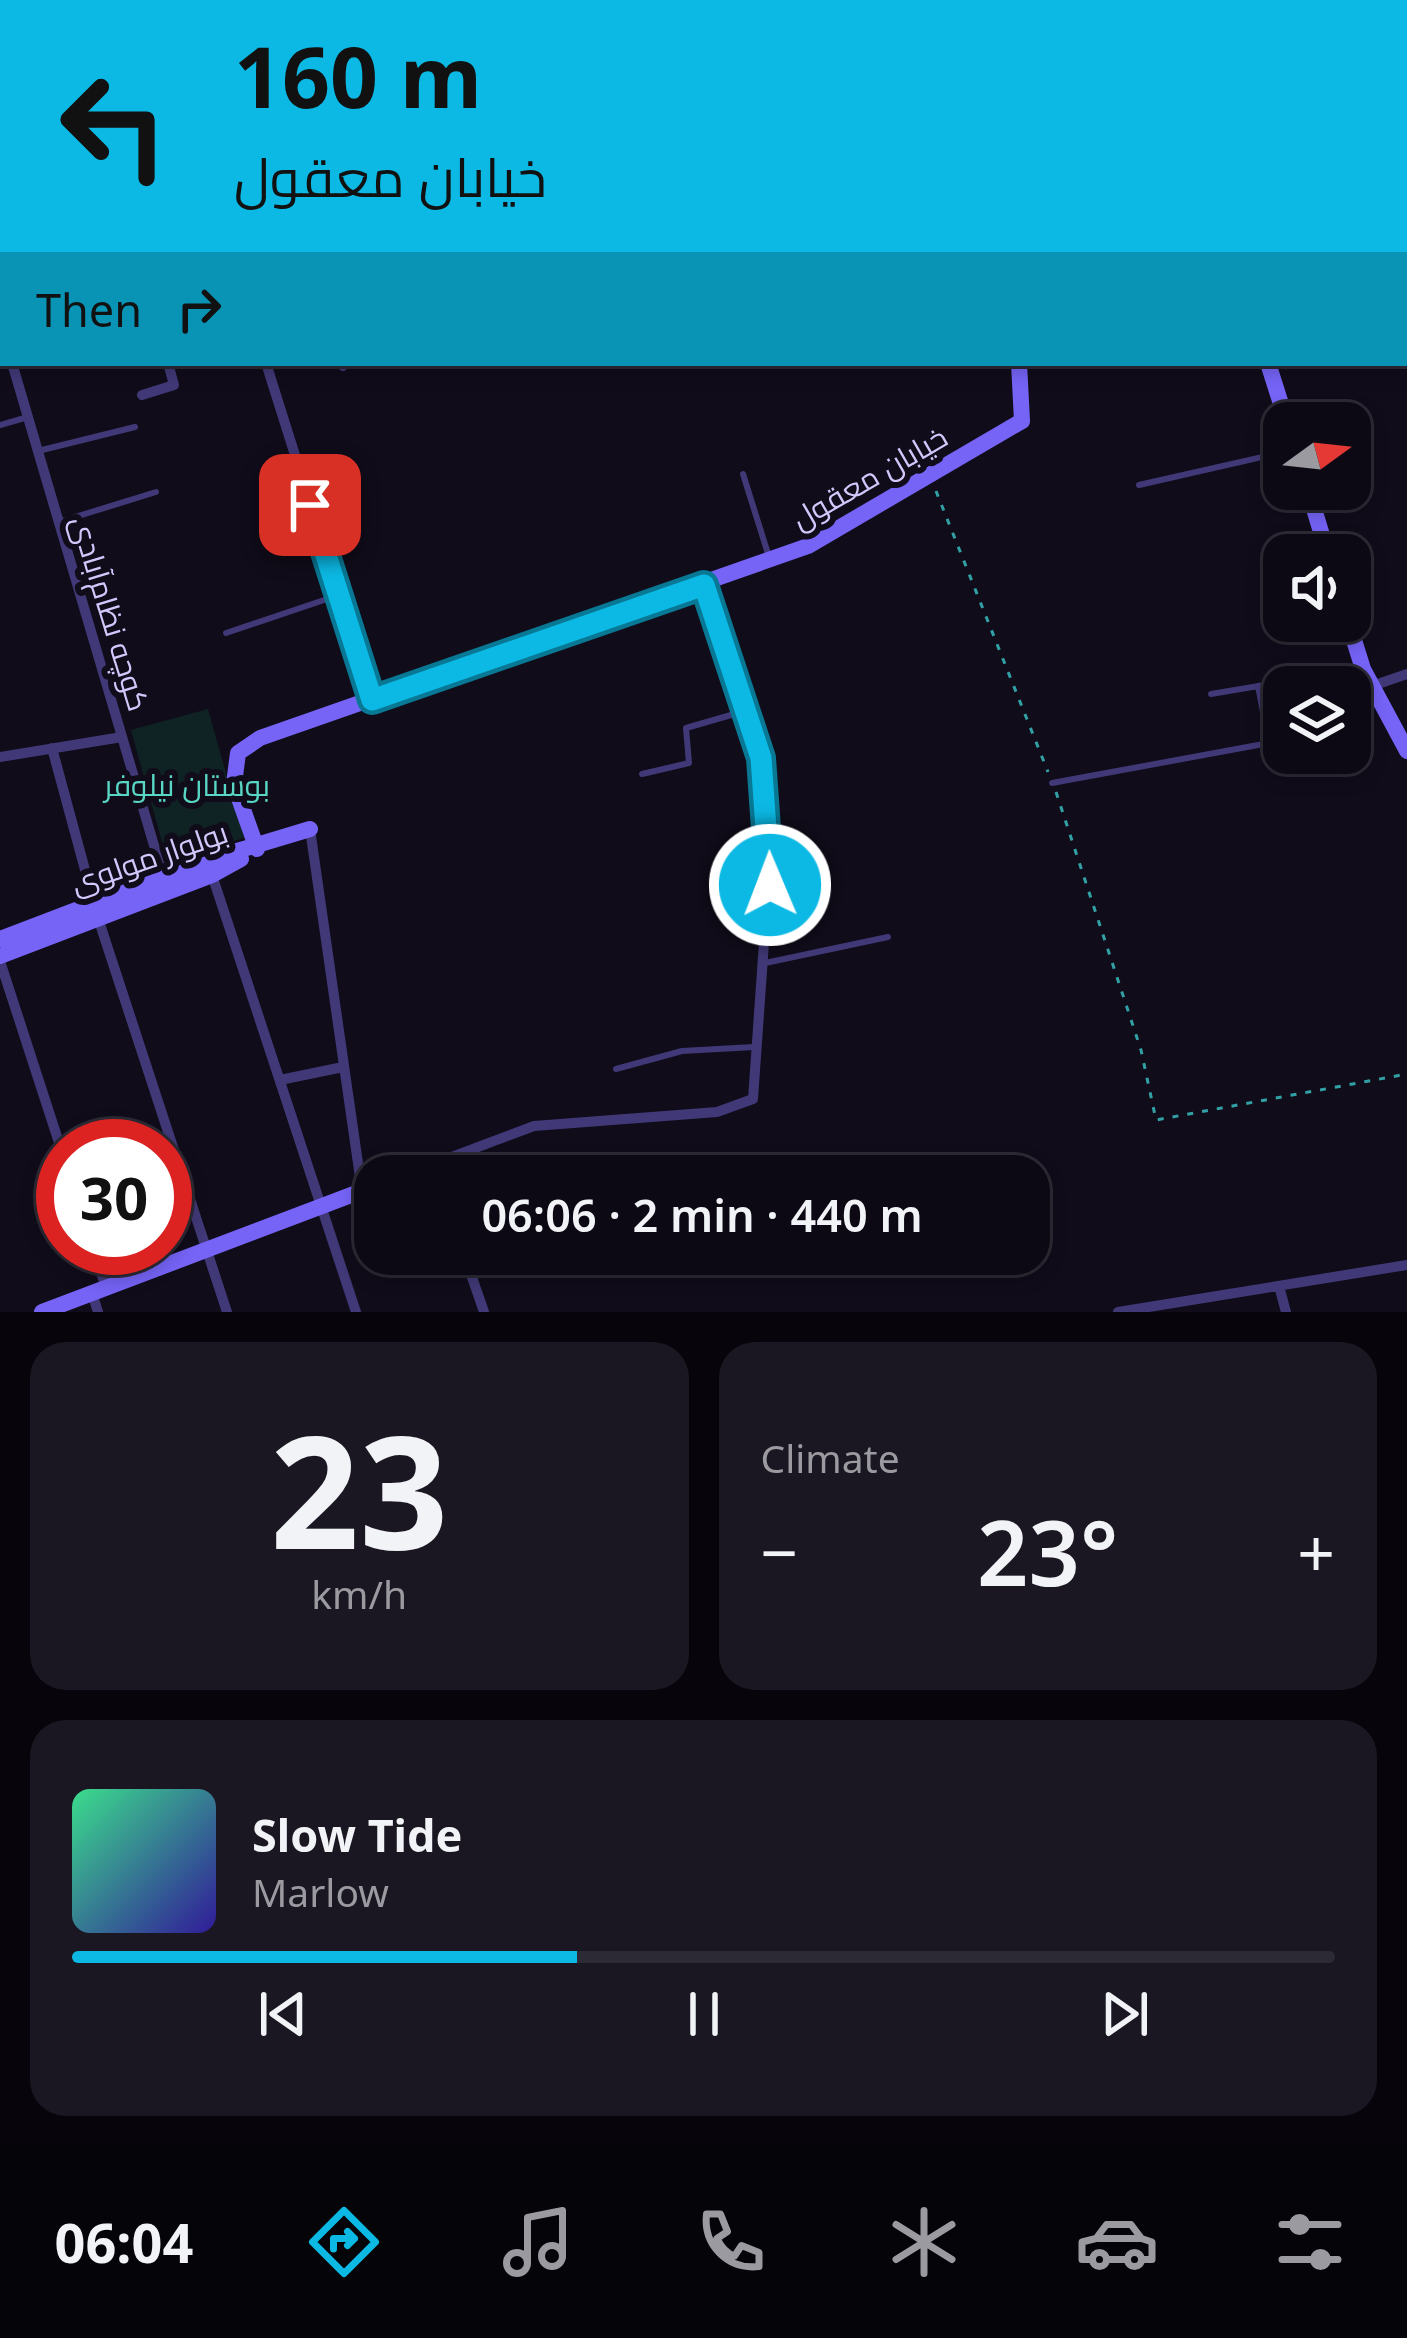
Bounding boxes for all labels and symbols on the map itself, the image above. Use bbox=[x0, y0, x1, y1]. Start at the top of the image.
north arrow bbox=[1263, 402, 1371, 510]
street label: خیابان معقول bbox=[783, 416, 955, 538]
pin bbox=[259, 454, 361, 556]
street label: کوچه نظام‌آبادی bbox=[61, 510, 160, 716]
park label: بوستان نیلوفر bbox=[102, 764, 270, 805]
street label: بولوار مولوی bbox=[65, 811, 233, 903]
position arrow bbox=[707, 822, 833, 948]
speed limit sign: 30 bbox=[36, 1119, 192, 1275]

